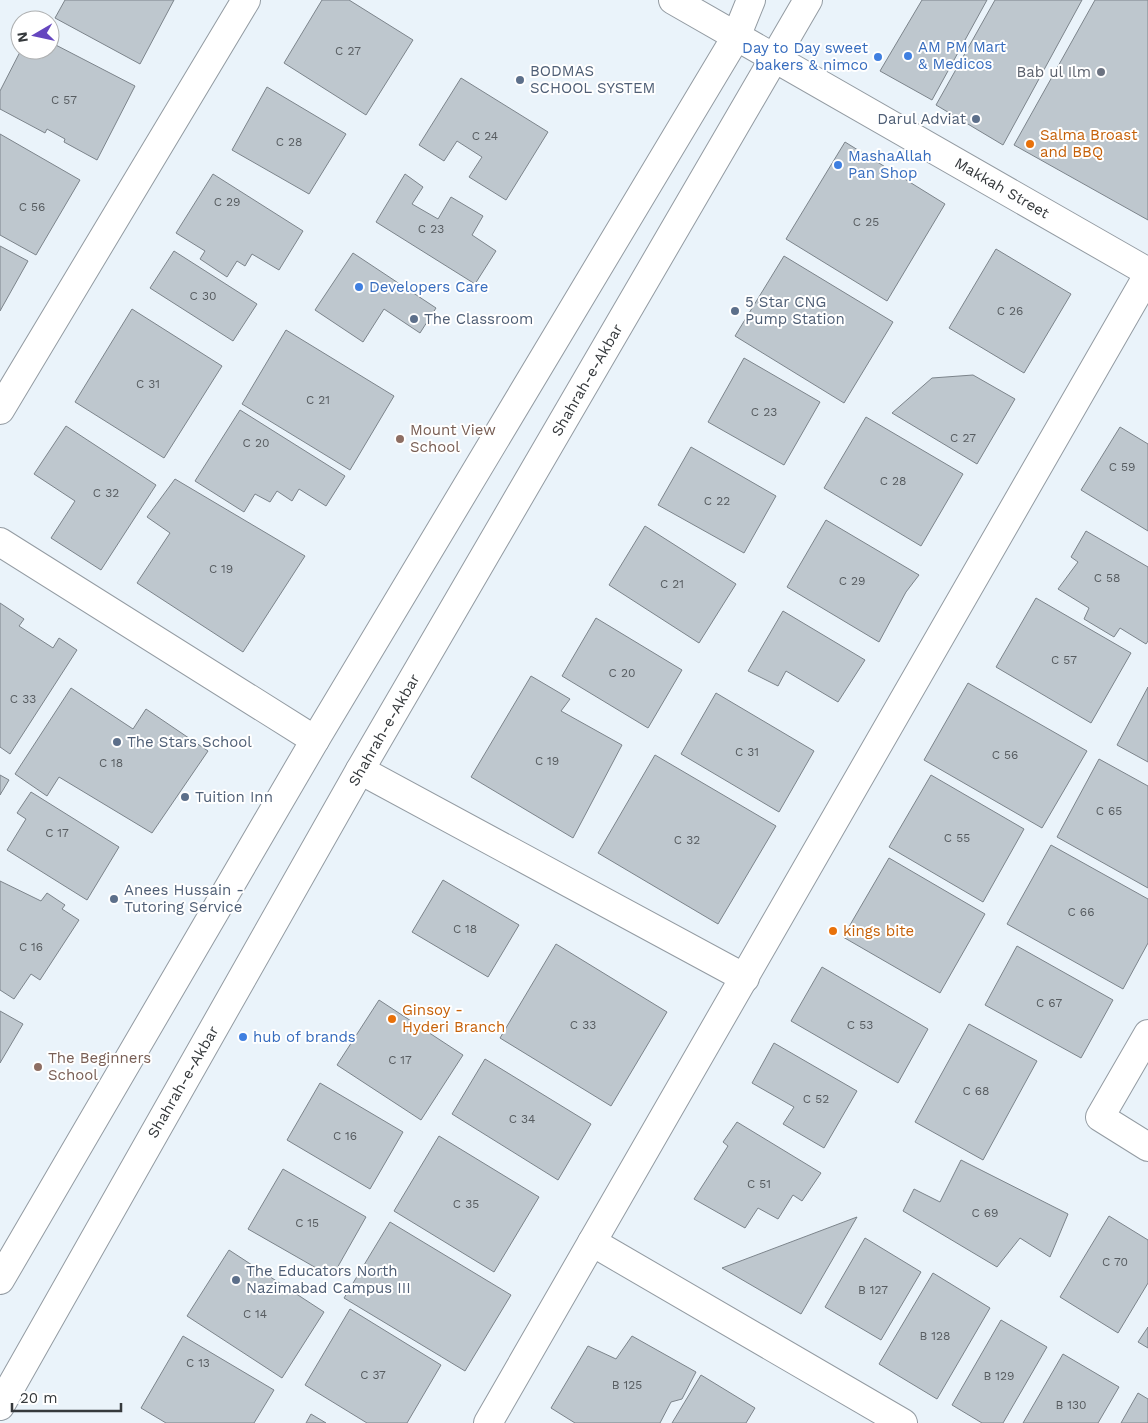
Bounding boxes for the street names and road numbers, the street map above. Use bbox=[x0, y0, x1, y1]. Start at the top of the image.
street label: Makkah Street bbox=[952, 154, 1053, 223]
street label: Shahrah-e-Akbar bbox=[548, 321, 626, 439]
street label: Shahrah-e-Akbar bbox=[345, 671, 423, 789]
street label: Shahrah-e-Akbar bbox=[144, 1023, 222, 1141]

